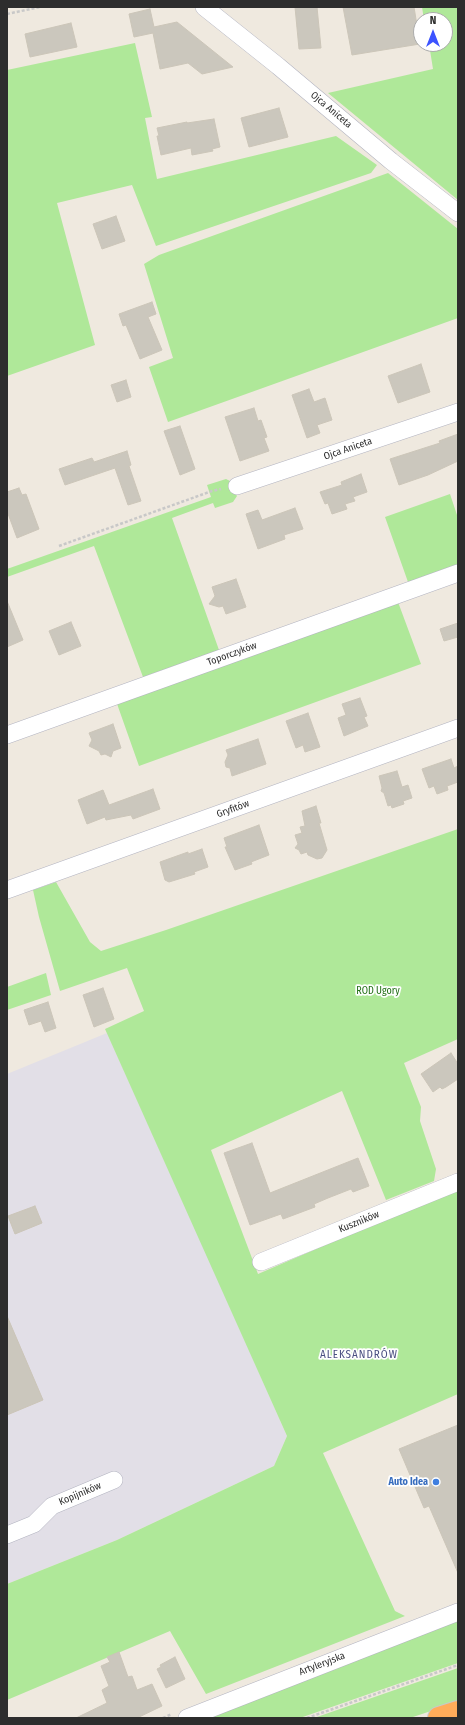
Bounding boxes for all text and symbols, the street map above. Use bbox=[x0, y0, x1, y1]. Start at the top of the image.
north arrow bbox=[413, 12, 453, 52]
text: N bbox=[430, 14, 436, 27]
street label: Ojca Aniceta bbox=[308, 89, 354, 131]
street label: Ojca Aniceta bbox=[322, 435, 374, 463]
street label: Toporczyków bbox=[205, 639, 259, 669]
street label: Gryfitów bbox=[215, 798, 251, 820]
park label: ROD Ugory bbox=[356, 985, 400, 997]
street label: Kuszników bbox=[337, 1208, 381, 1236]
district label: ALEKSANDRÓW bbox=[320, 1348, 398, 1362]
place label: Auto Idea bbox=[389, 1476, 428, 1488]
marker: Auto Idea bbox=[431, 1477, 441, 1487]
street label: Kopijników bbox=[57, 1480, 103, 1508]
street label: Artyleryjska bbox=[297, 1650, 347, 1678]

